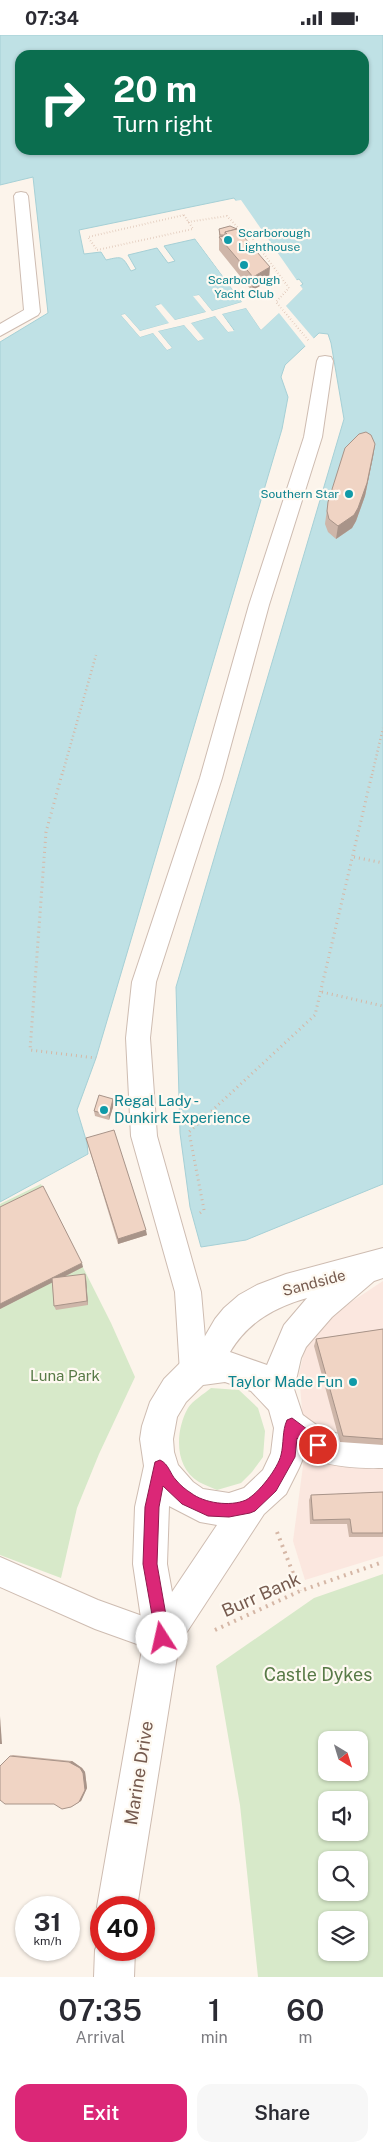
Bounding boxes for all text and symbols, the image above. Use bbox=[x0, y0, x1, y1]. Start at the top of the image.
text: 07:34 bbox=[25, 7, 79, 29]
text: 20 m bbox=[113, 69, 197, 110]
icon: right bbox=[30, 70, 95, 135]
text: Turn right bbox=[113, 111, 213, 137]
place label: Scarborough Lighthouse bbox=[238, 226, 311, 254]
marker: Scarborough Lighthouse bbox=[222, 234, 234, 246]
marker: Scarborough Yacht Club bbox=[238, 259, 250, 271]
place label: Scarborough Yacht Club bbox=[208, 273, 280, 301]
place label: Southern Star bbox=[261, 487, 339, 501]
marker: Southern Star bbox=[343, 488, 355, 500]
place label: Regal Lady - Dunkirk Experience bbox=[114, 1092, 250, 1126]
marker: Regal Lady - Dunkirk Experience bbox=[98, 1104, 110, 1116]
street label: Sandside bbox=[280, 1266, 347, 1299]
park label: Luna Park bbox=[30, 1367, 100, 1384]
place label: Taylor Made Fun bbox=[228, 1373, 343, 1390]
marker: Taylor Made Fun bbox=[347, 1376, 359, 1388]
pin bbox=[297, 1424, 339, 1466]
icon: arrive bbox=[304, 1431, 332, 1459]
street label: Burr Bank bbox=[218, 1568, 303, 1621]
position arrow bbox=[135, 1611, 187, 1663]
park label: Castle Dykes bbox=[264, 1664, 372, 1685]
street label: Marine Drive bbox=[120, 1719, 157, 1827]
north arrow bbox=[318, 1731, 368, 1781]
map controls bbox=[318, 1731, 368, 1961]
button: sound bbox=[318, 1791, 368, 1841]
button: search bbox=[318, 1851, 368, 1901]
speed limit sign: 40 bbox=[90, 1896, 155, 1961]
text: 31 bbox=[34, 1907, 61, 1937]
button: layers bbox=[318, 1911, 368, 1961]
text: km/h bbox=[33, 1934, 62, 1948]
text: 07:35 bbox=[59, 1992, 142, 2028]
text: 1 bbox=[208, 1992, 221, 2028]
text: 60 bbox=[286, 1992, 324, 2028]
text: Arrival bbox=[76, 2028, 125, 2047]
text: min bbox=[201, 2028, 228, 2047]
text: m bbox=[298, 2028, 312, 2047]
button: Exit bbox=[15, 2084, 187, 2142]
button: Share bbox=[197, 2084, 368, 2142]

